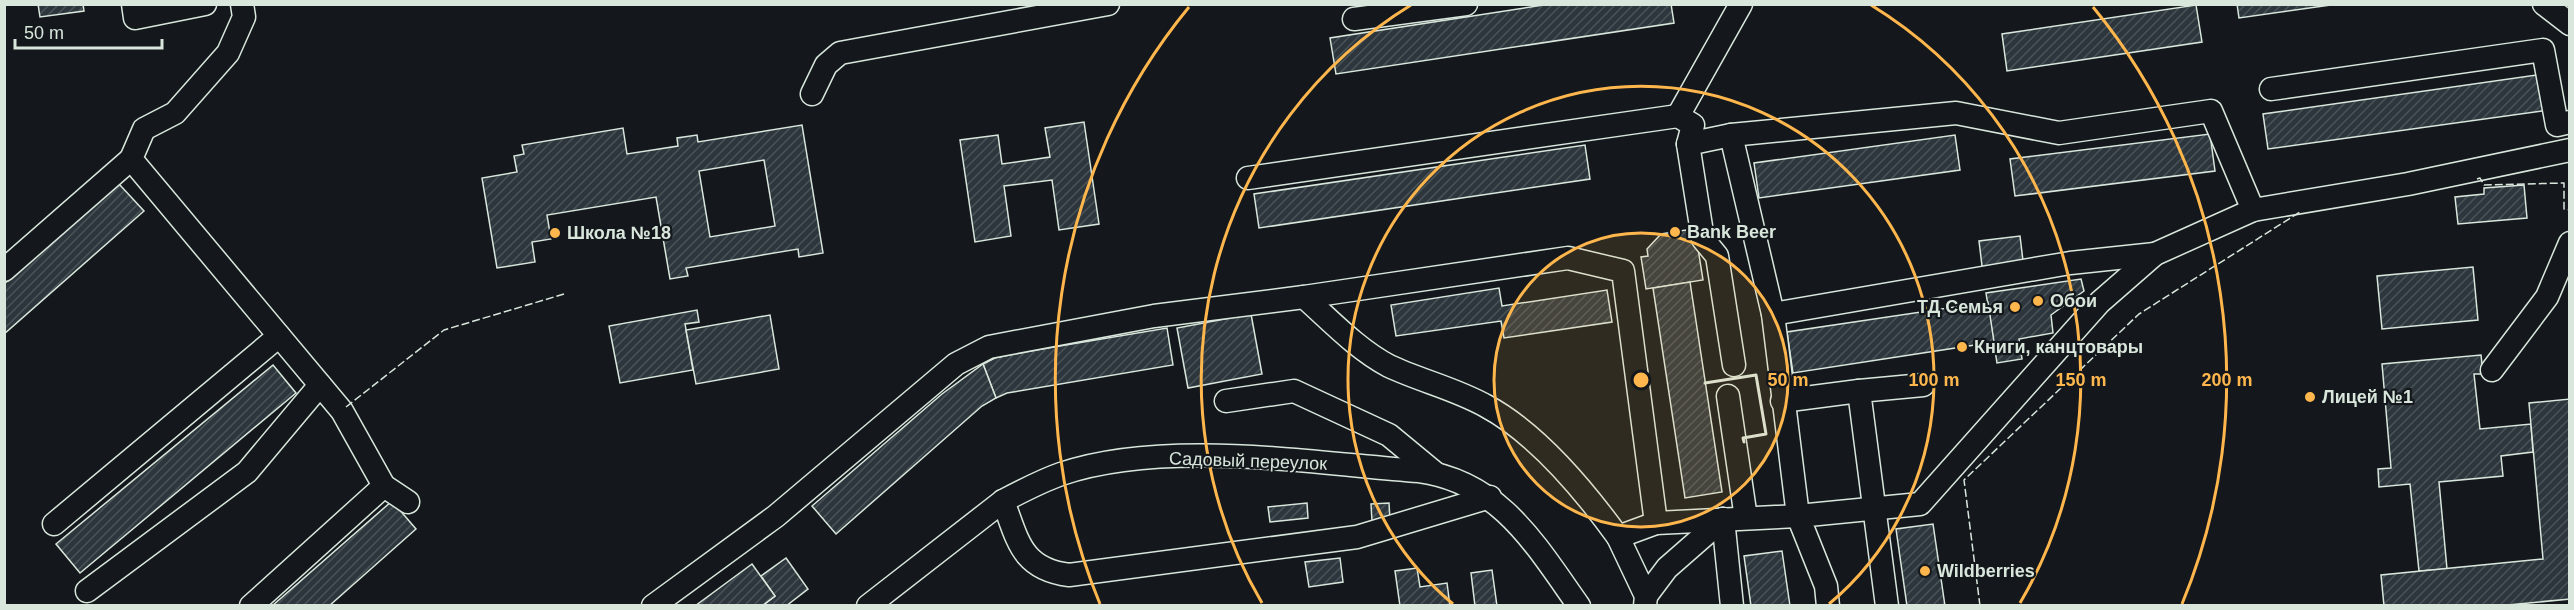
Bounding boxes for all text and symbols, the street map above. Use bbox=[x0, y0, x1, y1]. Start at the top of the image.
scale bar bbox=[15, 12, 162, 50]
text: 50 m bbox=[24, 23, 64, 43]
place label: Bank Beer bbox=[1687, 222, 1776, 242]
place label: Школа №18 bbox=[567, 223, 671, 243]
marker: Bank Beer bbox=[1668, 225, 1682, 239]
marker: Школа №18 bbox=[548, 226, 562, 240]
place label: Обои bbox=[2050, 291, 2097, 311]
marker: Обои bbox=[2031, 294, 2045, 308]
place label: ТД Семья bbox=[1917, 297, 2003, 317]
marker: ТД Семья bbox=[2008, 300, 2022, 314]
place label: Книги, канцтовары bbox=[1974, 337, 2143, 357]
marker: Книги, канцтовары bbox=[1955, 340, 1969, 354]
centre of rings bbox=[1631, 370, 1651, 390]
text: 50 m bbox=[1767, 370, 1809, 390]
text: 100 m bbox=[1908, 370, 1960, 390]
text: 150 m bbox=[2055, 370, 2107, 390]
text: 200 m bbox=[2201, 370, 2253, 390]
place label: Лицей №1 bbox=[2322, 387, 2413, 407]
marker: Лицей №1 bbox=[2303, 390, 2317, 404]
street label: Садовый переулок bbox=[1169, 448, 1327, 474]
place label: Wildberries bbox=[1937, 561, 2035, 581]
marker: Wildberries bbox=[1918, 564, 1932, 578]

